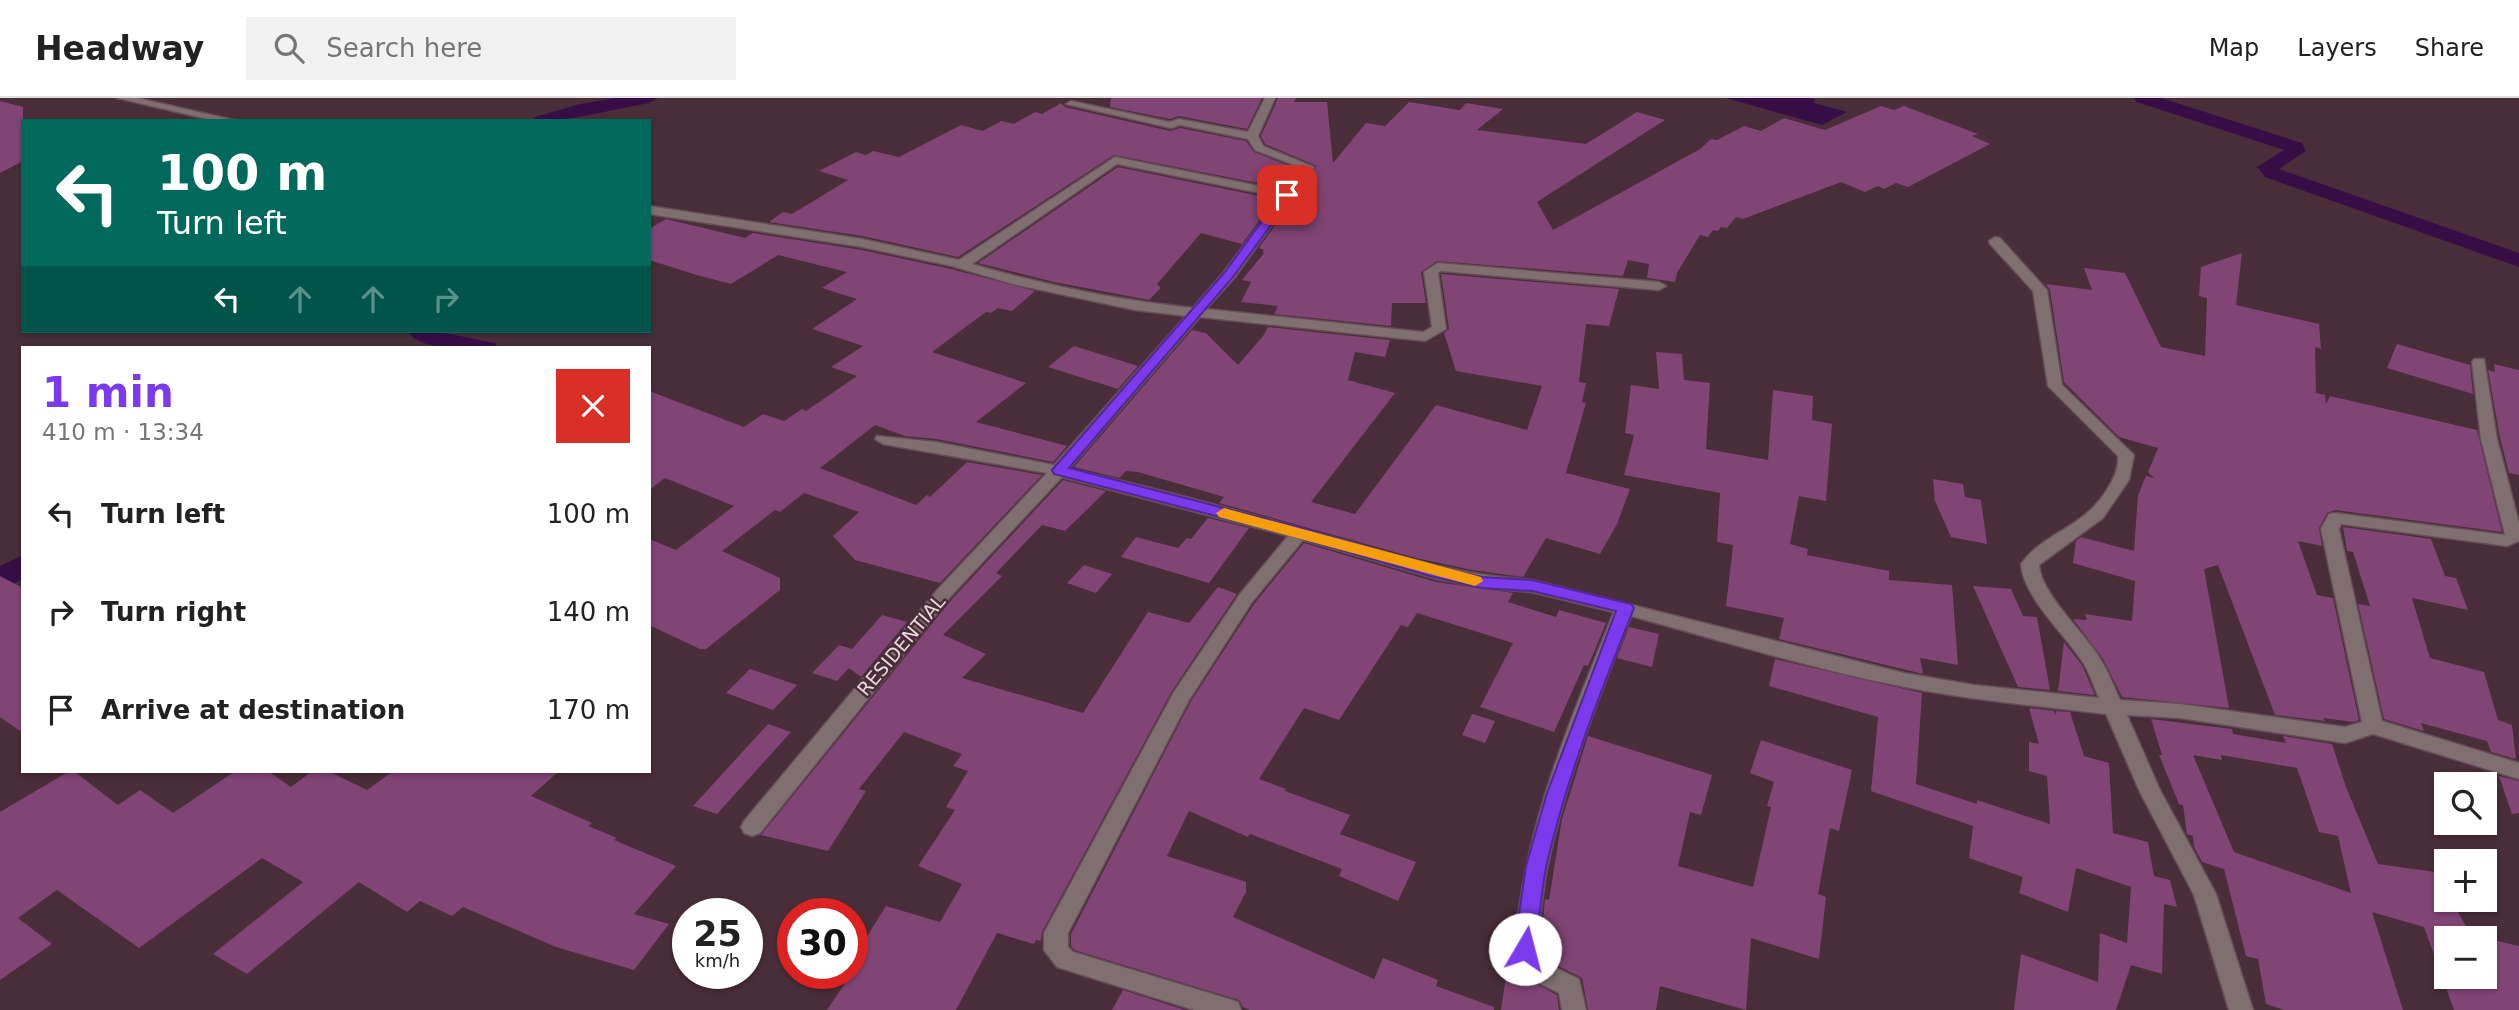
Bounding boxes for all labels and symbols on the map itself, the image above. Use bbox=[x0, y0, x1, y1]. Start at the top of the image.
pin bbox=[1257, 165, 1317, 225]
street label: RESIDENTIAL bbox=[853, 590, 950, 700]
speed limit sign: 30 bbox=[777, 898, 868, 989]
position arrow bbox=[1488, 912, 1562, 986]

